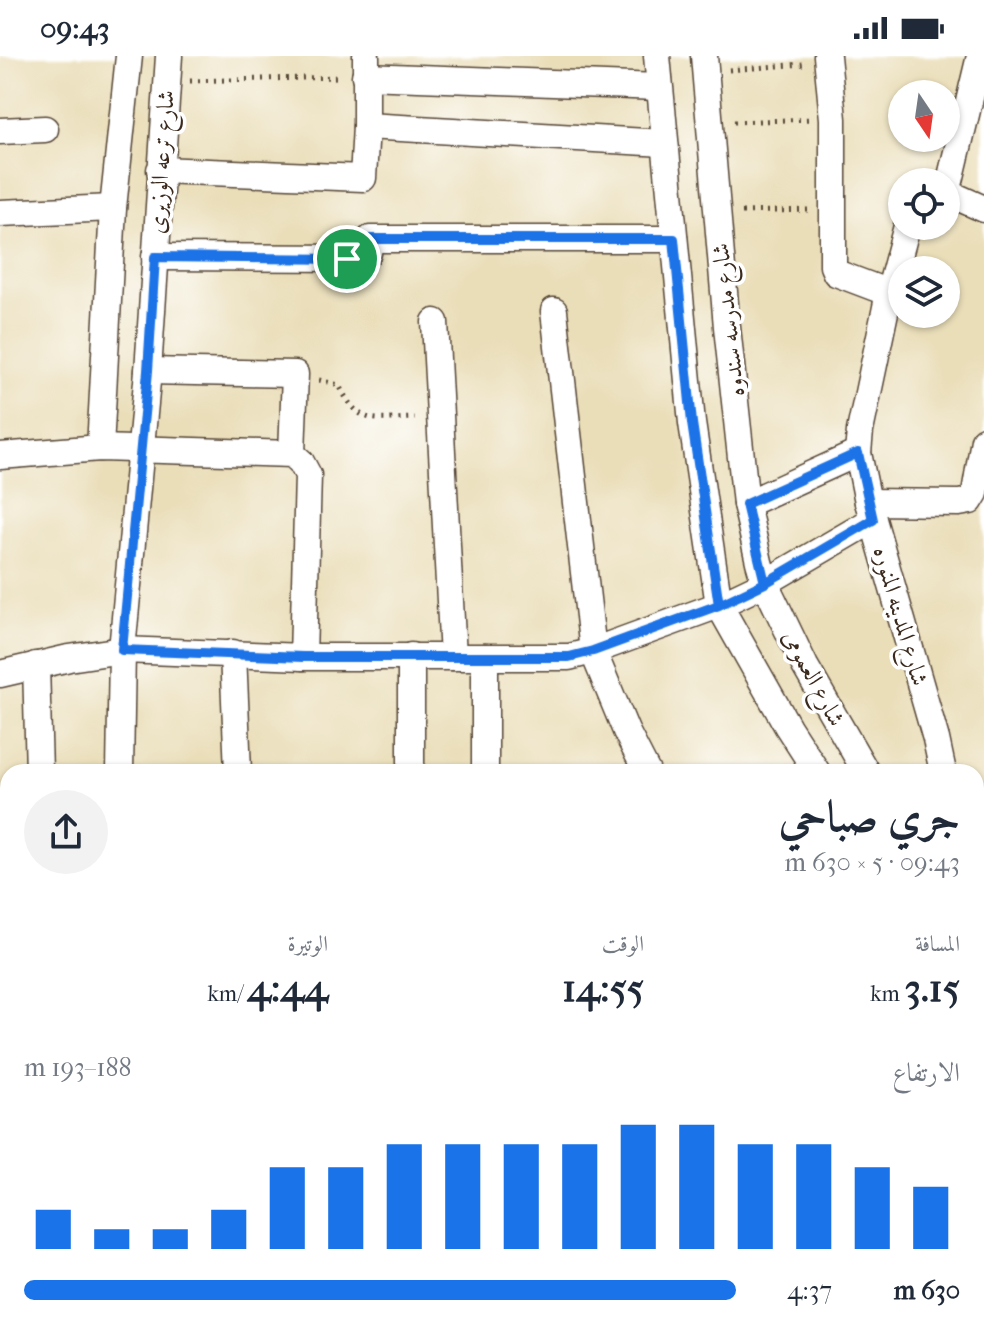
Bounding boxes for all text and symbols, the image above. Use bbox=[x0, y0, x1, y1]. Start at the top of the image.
text: 09:43 bbox=[40, 11, 110, 46]
north arrow bbox=[888, 80, 960, 152]
map controls bbox=[888, 80, 960, 328]
street label: شارع ترعه الوزيرى bbox=[142, 89, 186, 235]
button: locate bbox=[888, 168, 960, 240]
pin bbox=[313, 225, 381, 293]
icon: arrive bbox=[325, 237, 369, 281]
street label: شارع مدرسه سندوه bbox=[706, 241, 756, 398]
button: layers bbox=[888, 256, 960, 328]
street label: شارع المدينه المنوره bbox=[862, 543, 934, 690]
street label: شارع العمومى bbox=[772, 625, 851, 734]
button: share bbox=[24, 790, 108, 874]
text: جري صباحي bbox=[779, 791, 960, 842]
text: 09:43 · 5 × 630 m bbox=[785, 847, 960, 878]
text: الوتيرة bbox=[287, 931, 328, 957]
text: الوقت bbox=[602, 931, 644, 957]
text: المسافة bbox=[915, 931, 960, 957]
text: 4:44 bbox=[247, 965, 328, 1011]
text: 14:55 bbox=[562, 965, 644, 1011]
text: 3.15 bbox=[904, 965, 960, 1011]
text: /km bbox=[208, 981, 247, 1007]
text: km bbox=[870, 981, 904, 1007]
text: 188–193 m bbox=[24, 1052, 132, 1083]
text: الارتفاع bbox=[893, 1057, 960, 1088]
text: 4:37 bbox=[787, 1275, 832, 1306]
text: 630 m bbox=[894, 1275, 960, 1306]

